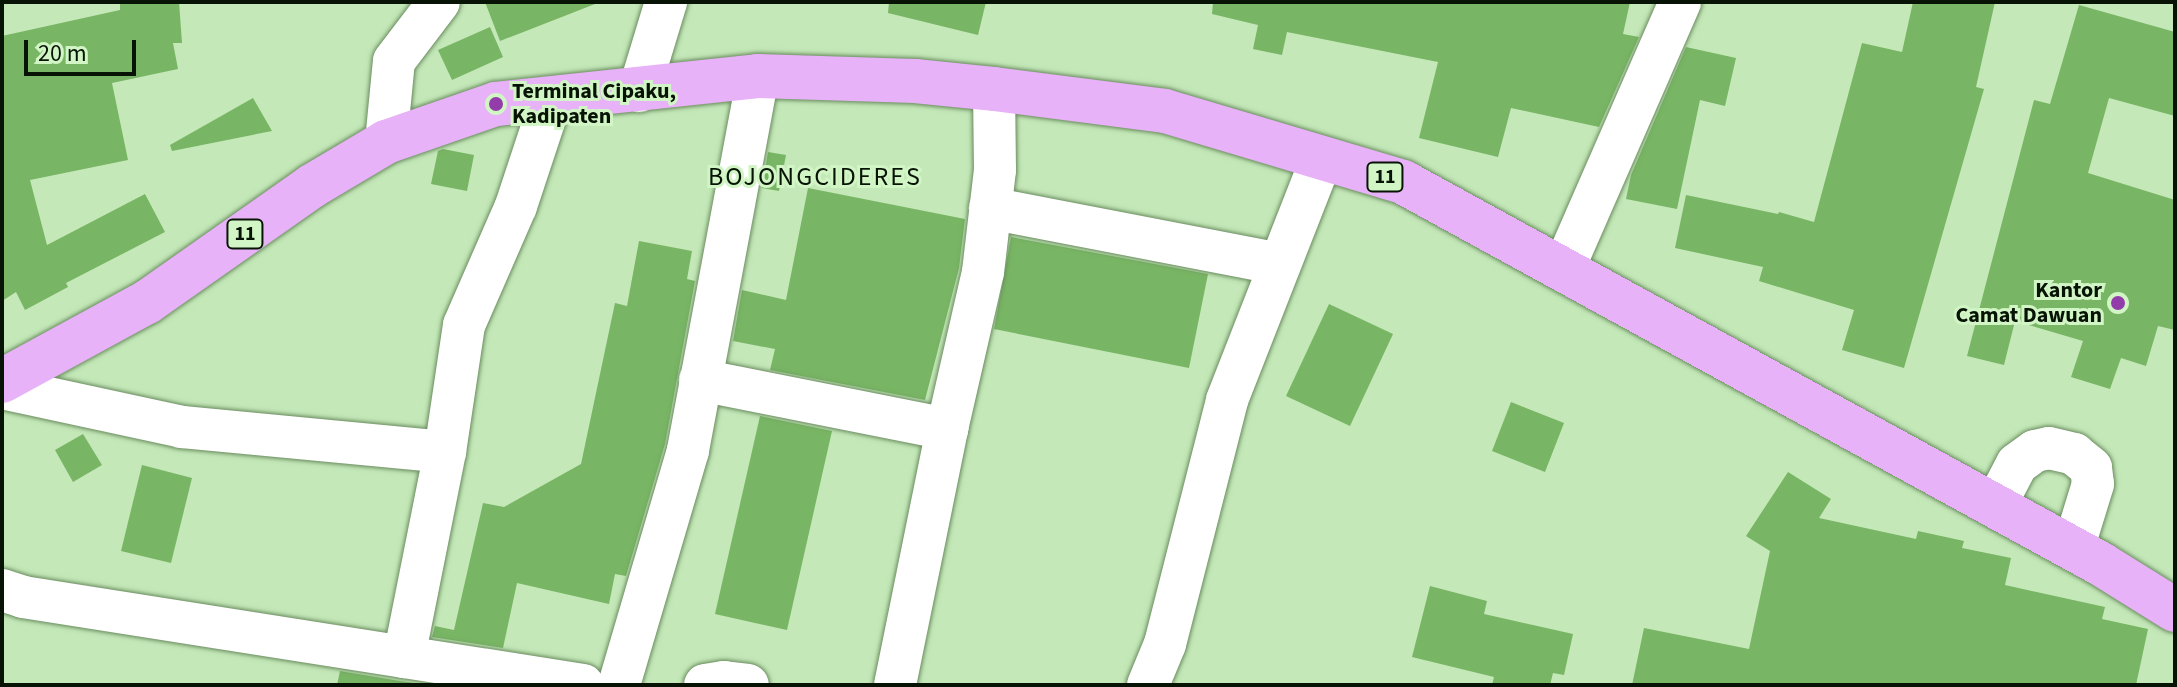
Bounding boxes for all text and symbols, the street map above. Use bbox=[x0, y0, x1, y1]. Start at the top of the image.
scale bar bbox=[28, 24, 140, 74]
text: 20 m bbox=[38, 36, 87, 71]
place label: Terminal Cipaku, Kadipaten bbox=[512, 78, 676, 130]
marker: Terminal Cipaku, Kadipaten bbox=[487, 95, 505, 113]
district label: BOJONGCIDERES bbox=[708, 161, 922, 193]
road number: 11 bbox=[1365, 161, 1405, 193]
road number: 11 bbox=[225, 218, 265, 250]
place label: Kantor Camat Dawuan bbox=[1955, 277, 2102, 328]
marker: Kantor Camat Dawuan bbox=[2109, 294, 2127, 312]

